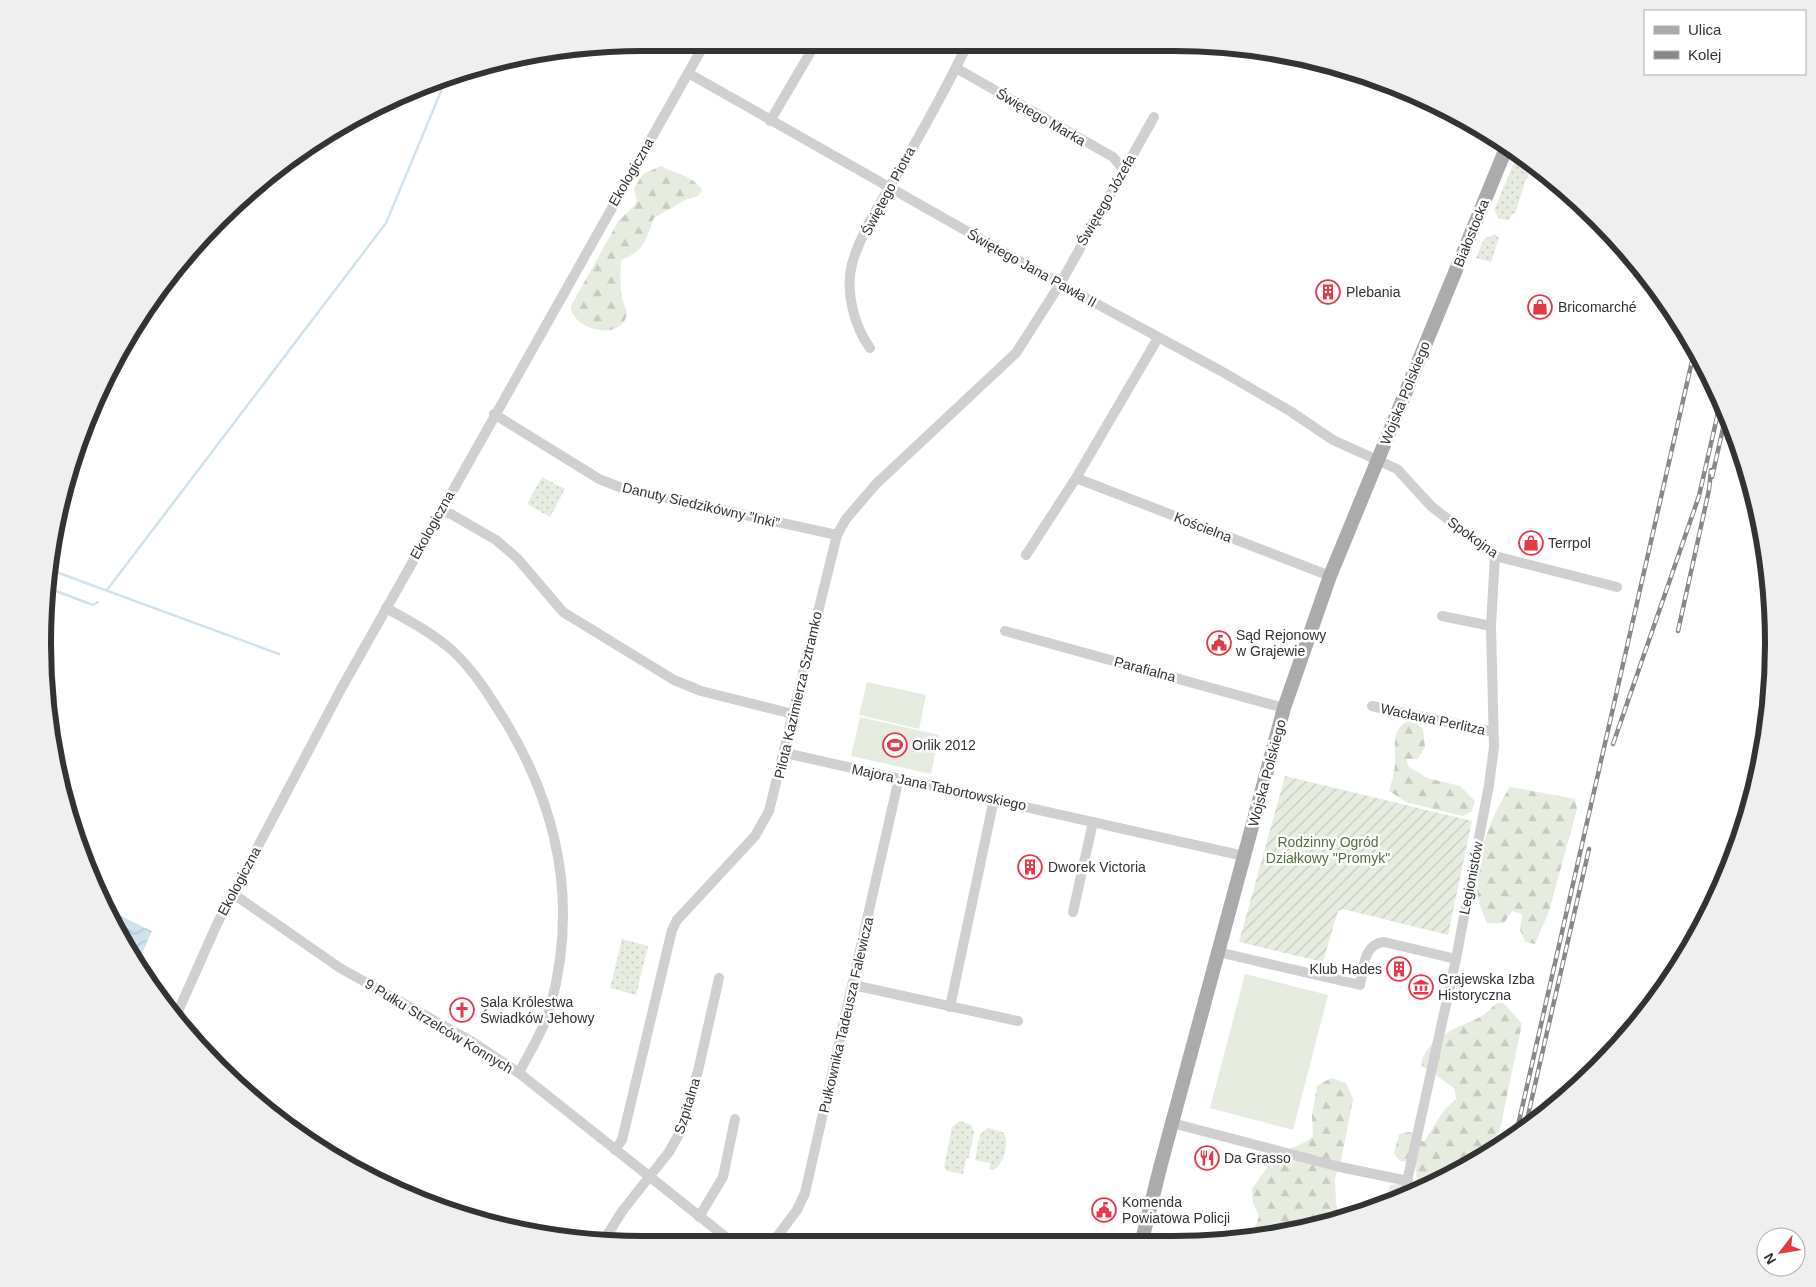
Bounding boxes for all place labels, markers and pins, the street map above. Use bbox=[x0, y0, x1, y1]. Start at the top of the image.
building icon: Plebania bbox=[1315, 279, 1341, 305]
place label: Plebania bbox=[1346, 284, 1401, 300]
shop icon: Bricomarché bbox=[1527, 294, 1553, 320]
place label: Bricomarché bbox=[1558, 299, 1637, 315]
shop icon: Terrpol bbox=[1518, 530, 1544, 556]
place label: Terrpol bbox=[1548, 535, 1591, 551]
place label: Sąd Rejonowy w Grajewie bbox=[1235, 627, 1326, 659]
public building icon: Sąd Rejonowy w Grajewie bbox=[1206, 630, 1232, 656]
sports icon: Orlik 2012 bbox=[882, 732, 908, 758]
place label: Orlik 2012 bbox=[912, 737, 976, 753]
building icon: Dworek Victoria bbox=[1017, 854, 1043, 880]
place label: Dworek Victoria bbox=[1048, 859, 1146, 875]
building icon: Klub Hades bbox=[1386, 956, 1412, 982]
place label: Klub Hades bbox=[1310, 961, 1382, 977]
place label: Grajewska Izba Historyczna bbox=[1438, 971, 1535, 1003]
museum icon: Grajewska Izba Historyczna bbox=[1408, 974, 1434, 1000]
place label: Sala Królestwa Świadków Jehowy bbox=[480, 994, 594, 1026]
church icon: Sala Królestwa Świadków Jehowy bbox=[449, 997, 475, 1023]
restaurant icon: Da Grasso bbox=[1194, 1145, 1220, 1171]
place label: Da Grasso bbox=[1224, 1150, 1291, 1166]
place label: Komenda Powiatowa Policji bbox=[1122, 1194, 1230, 1226]
public building icon: Komenda Powiatowa Policji bbox=[1091, 1197, 1117, 1223]

